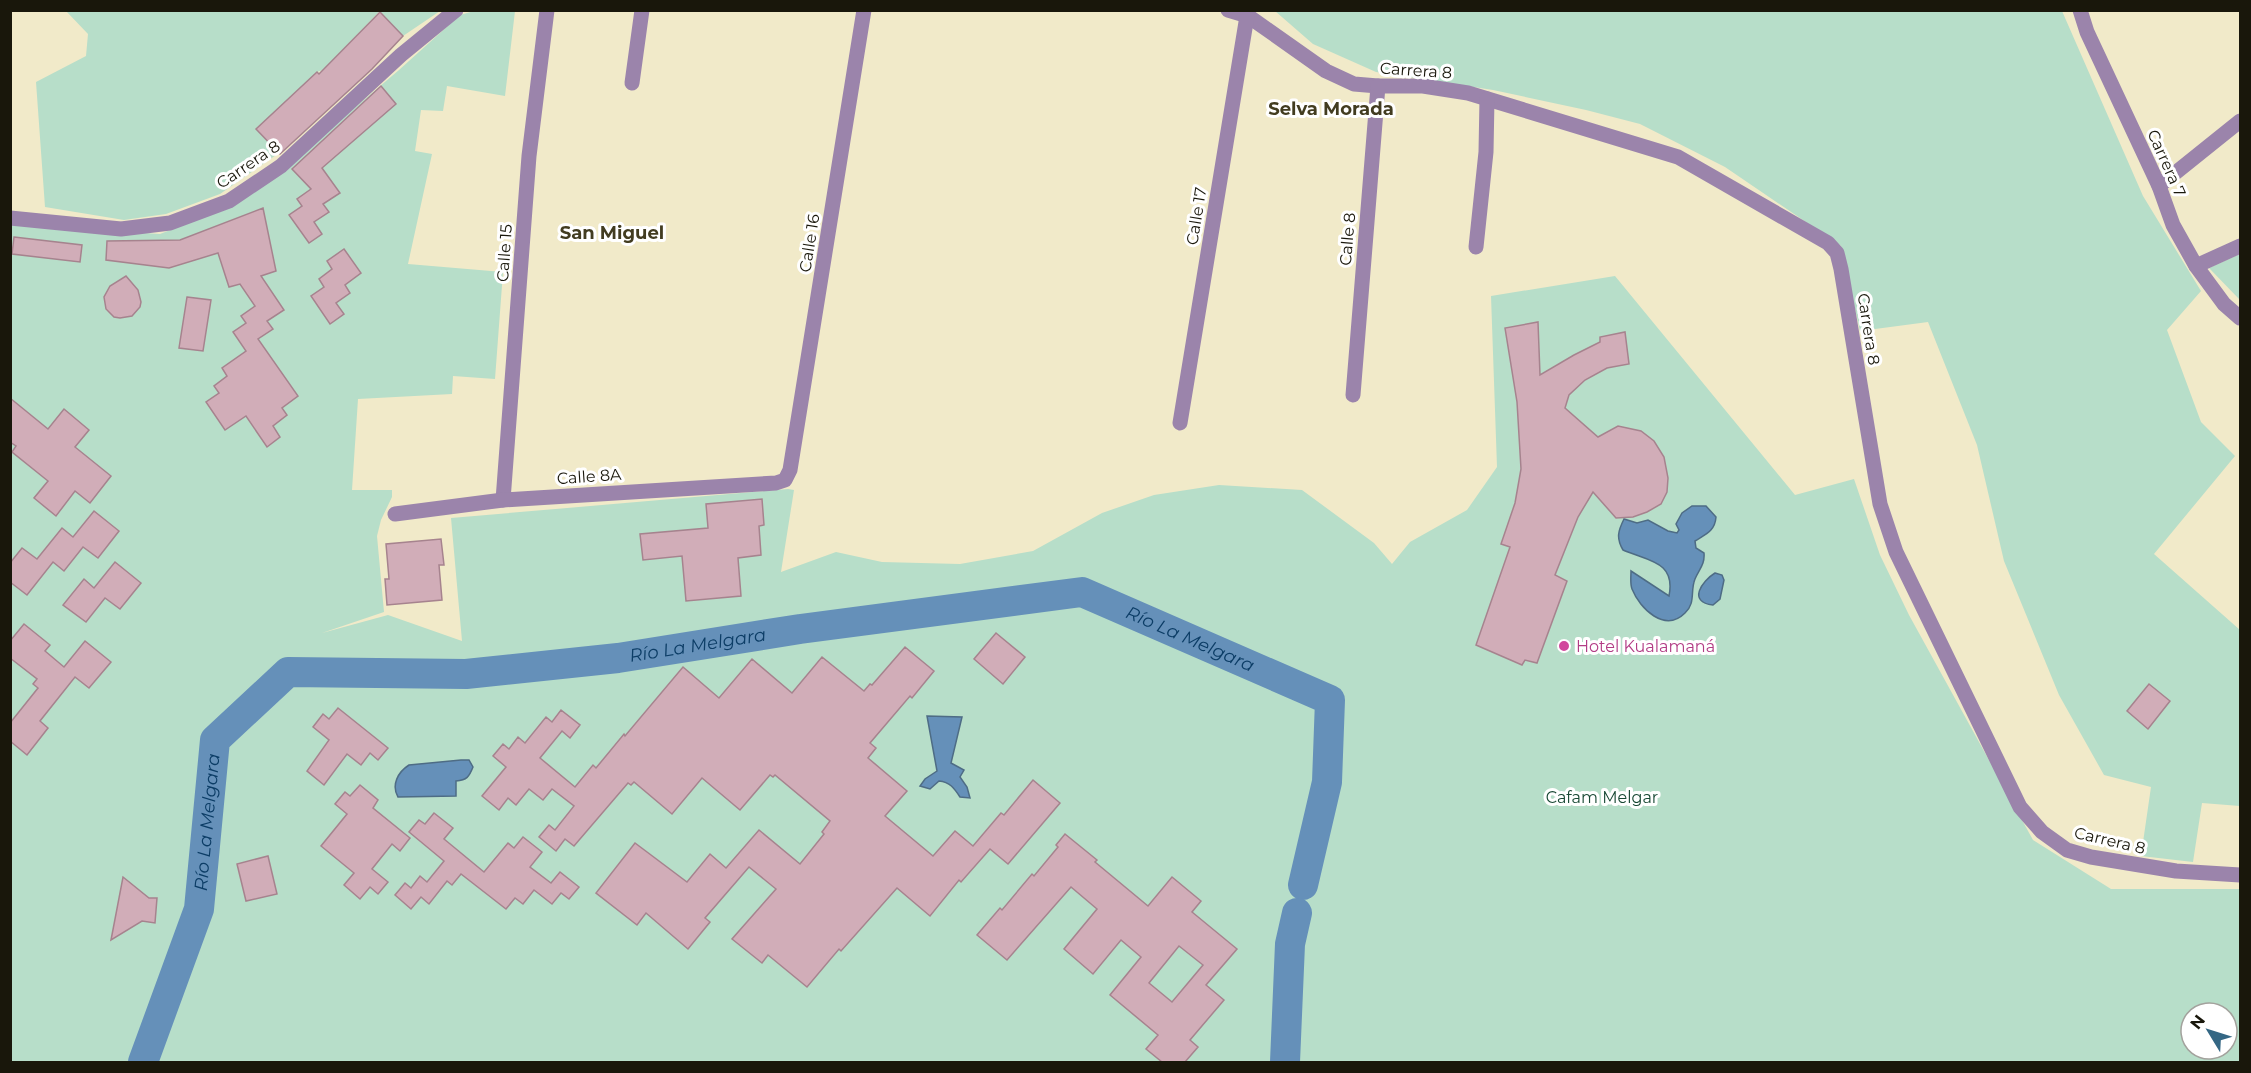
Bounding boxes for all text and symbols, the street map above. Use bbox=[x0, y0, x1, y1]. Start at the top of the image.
street label: Carrera 8 bbox=[1379, 58, 1453, 83]
district label: Selva Morada bbox=[1268, 98, 1394, 120]
street label: Carrera 7 bbox=[2143, 127, 2190, 200]
street label: Carrera 8 bbox=[213, 136, 284, 193]
street label: Calle 17 bbox=[1183, 186, 1210, 246]
street label: Calle 16 bbox=[796, 212, 824, 274]
street label: Calle 8 bbox=[1336, 212, 1359, 266]
district label: San Miguel bbox=[560, 222, 664, 244]
street label: Calle 15 bbox=[493, 223, 516, 283]
street label: Carrera 8 bbox=[1853, 292, 1884, 366]
street label: Calle 8A bbox=[556, 465, 623, 488]
water label: Río La Melgara bbox=[1123, 601, 1258, 677]
water label: Río La Melgara bbox=[628, 624, 768, 667]
place label: Hotel Kualamaná bbox=[1576, 637, 1715, 656]
marker: Hotel Kualamaná bbox=[1557, 639, 1571, 653]
water label: Río La Melgara bbox=[190, 753, 225, 892]
park label: Cafam Melgar bbox=[1546, 788, 1658, 807]
street label: Carrera 8 bbox=[2072, 823, 2147, 858]
north arrow bbox=[2179, 1001, 2239, 1061]
text: N bbox=[2186, 1011, 2209, 1033]

